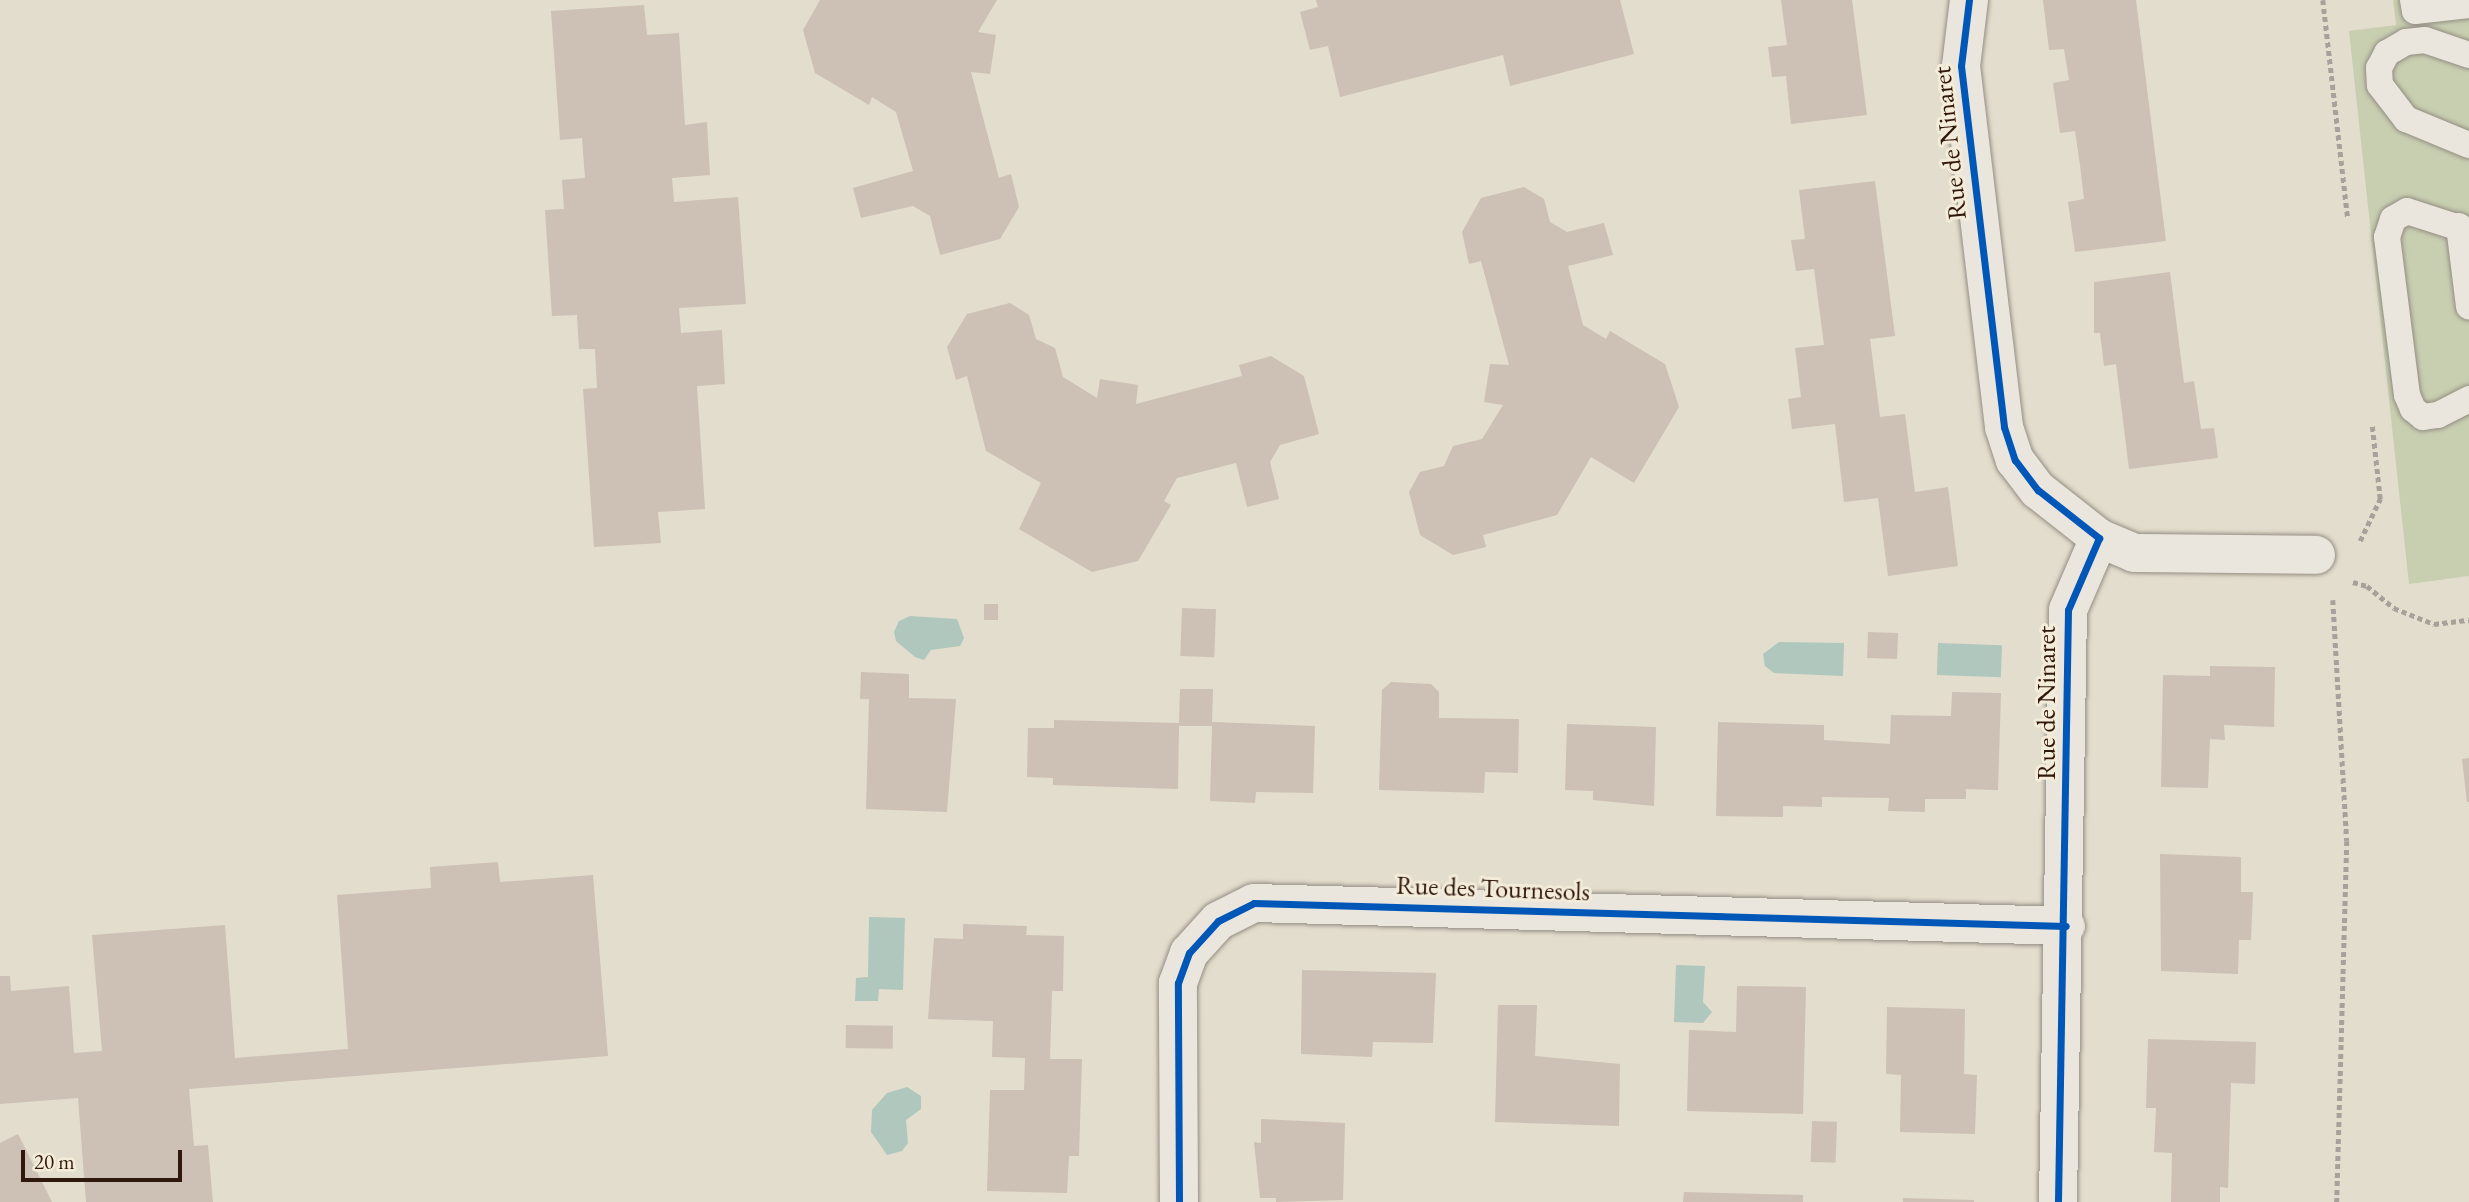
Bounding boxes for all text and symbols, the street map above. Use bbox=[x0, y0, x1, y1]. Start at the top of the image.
street label: Rue de Ninaret bbox=[1926, 65, 1974, 221]
street label: Rue de Ninaret bbox=[2031, 626, 2063, 780]
street label: Rue des Tournesols bbox=[1396, 870, 1590, 908]
scale bar bbox=[24, 1136, 186, 1180]
text: 20 m bbox=[34, 1148, 75, 1175]

